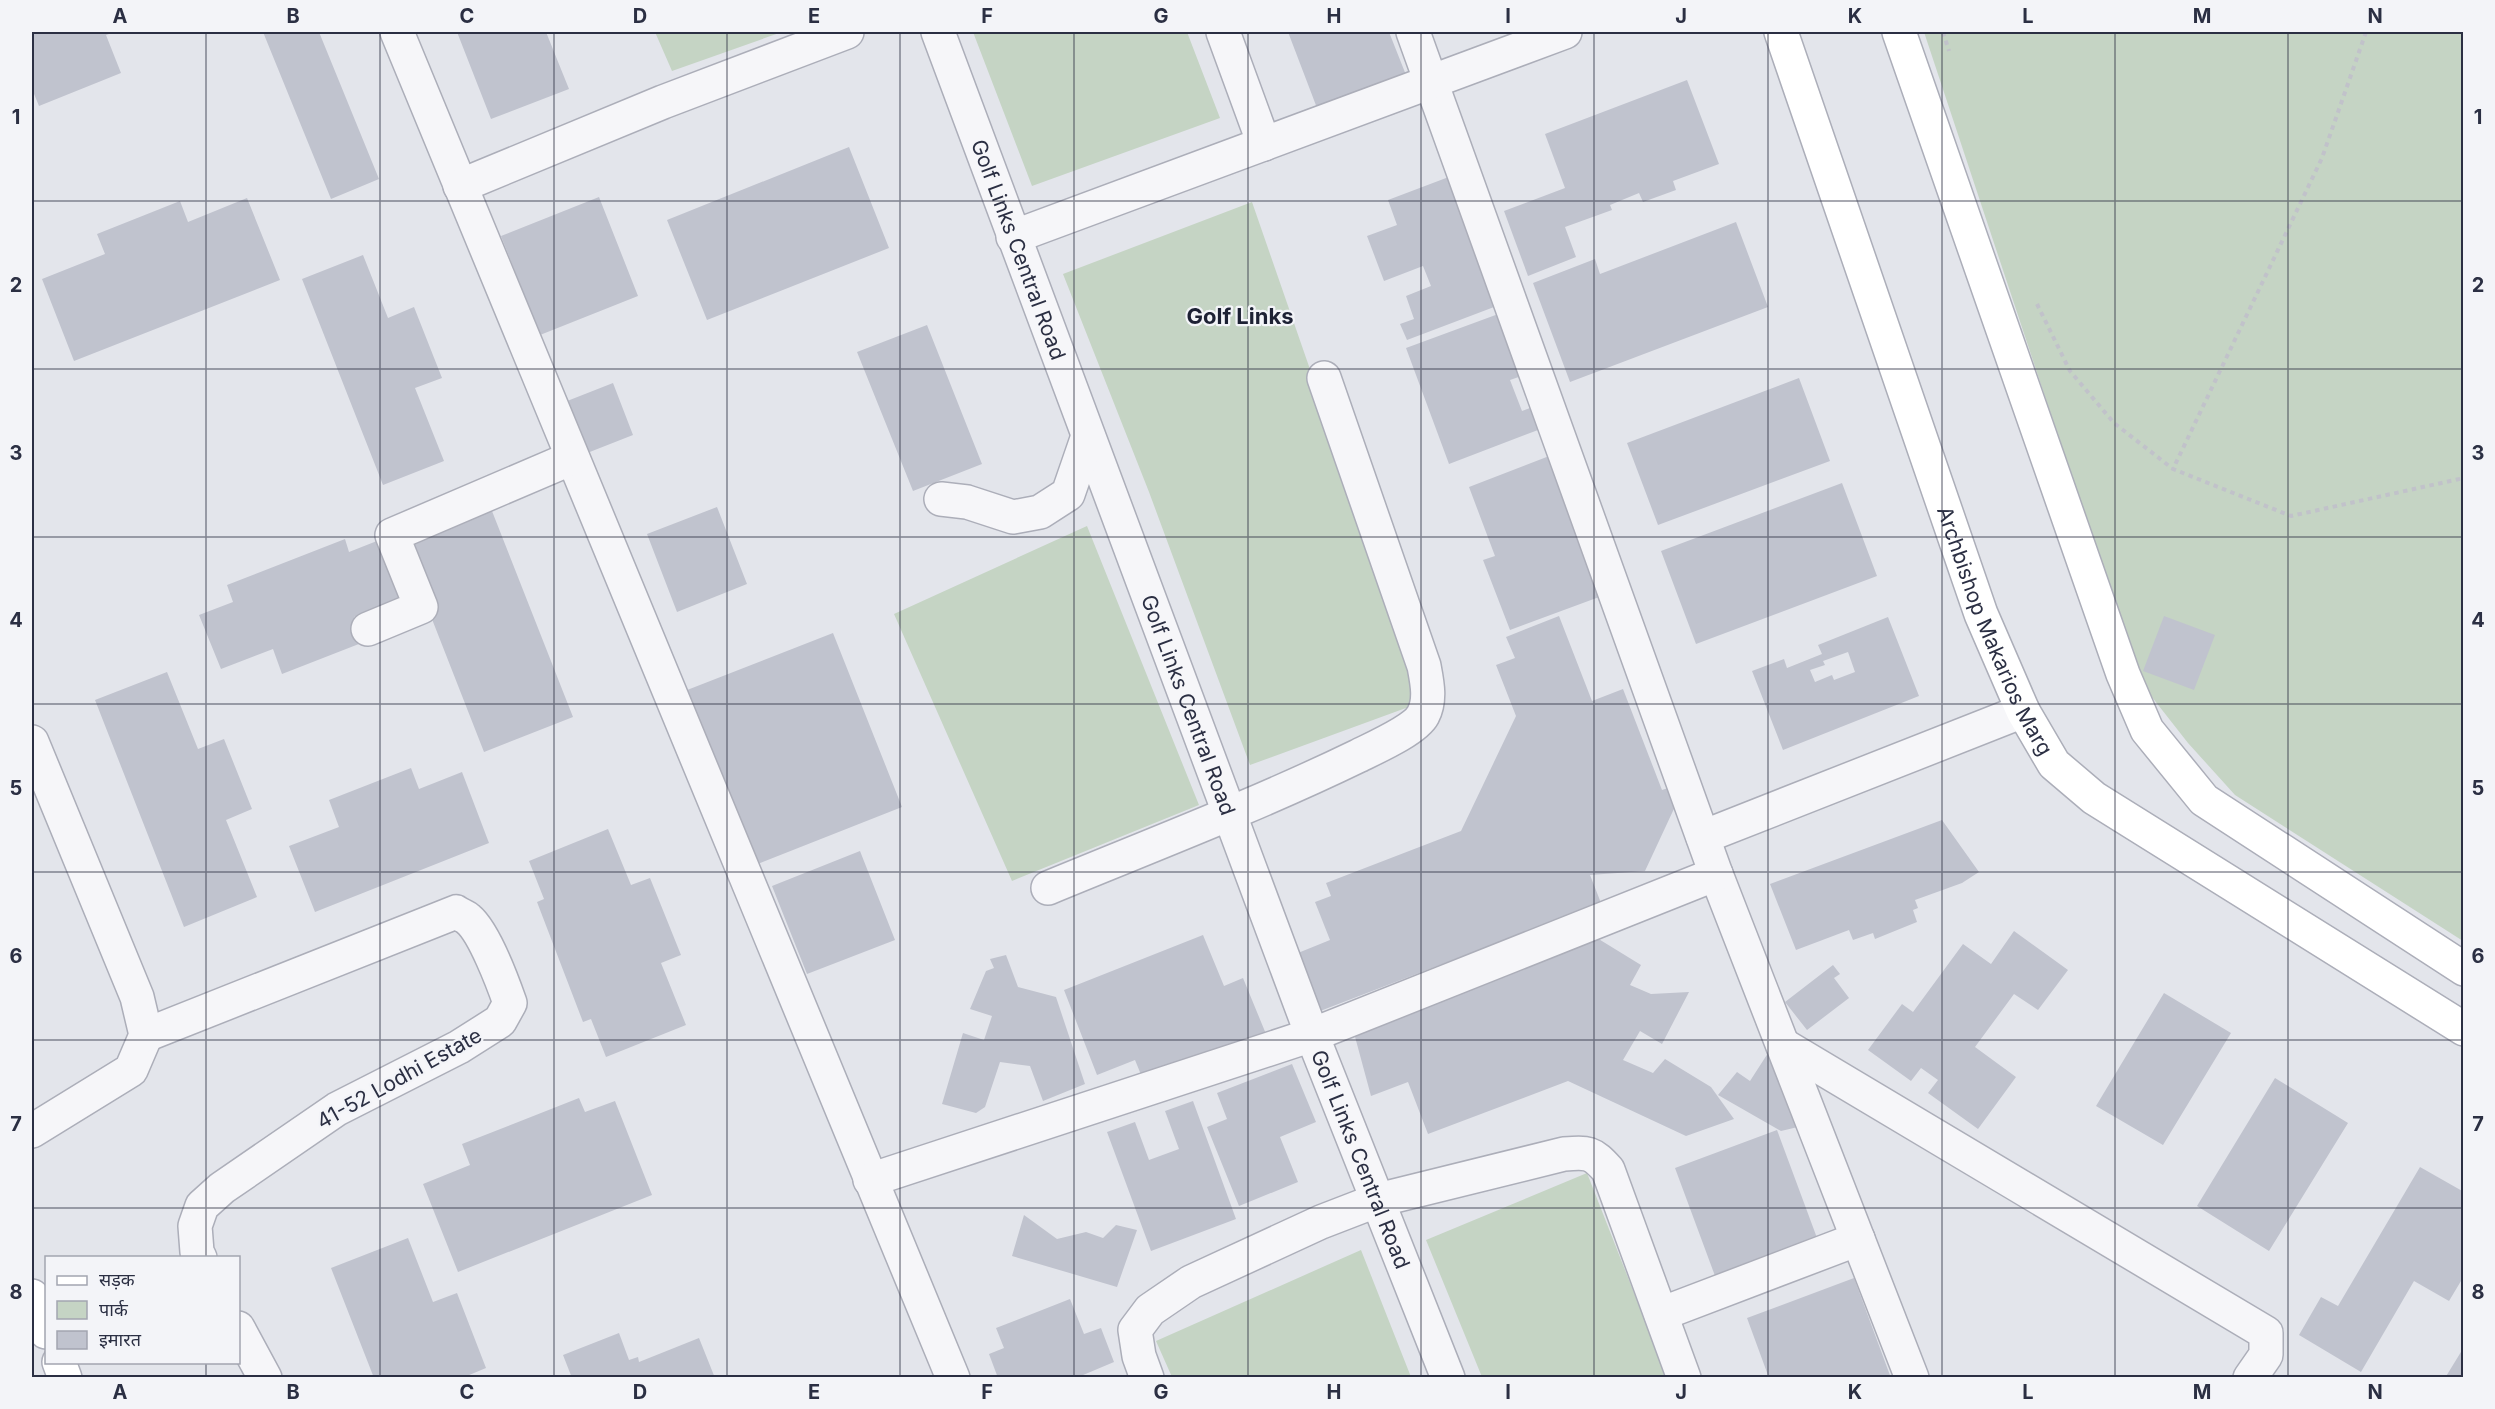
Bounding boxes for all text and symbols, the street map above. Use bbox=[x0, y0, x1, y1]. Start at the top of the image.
text: A bbox=[113, 4, 128, 28]
text: B bbox=[286, 4, 300, 28]
text: C bbox=[460, 4, 474, 28]
text: D bbox=[633, 4, 647, 28]
text: E bbox=[808, 4, 820, 28]
text: F bbox=[981, 4, 993, 28]
text: G bbox=[1153, 4, 1169, 28]
text: H bbox=[1327, 4, 1341, 28]
text: I bbox=[1505, 4, 1511, 28]
text: J bbox=[1675, 4, 1687, 28]
text: K bbox=[1848, 4, 1862, 28]
text: L bbox=[2022, 4, 2034, 28]
text: M bbox=[2193, 4, 2211, 28]
text: N bbox=[2367, 4, 2383, 28]
text: 1 bbox=[12, 105, 20, 129]
text: 1 bbox=[2474, 105, 2482, 129]
street label: Golf Links Central Road bbox=[967, 136, 1072, 363]
text: 2 bbox=[10, 273, 22, 297]
text: 2 bbox=[2472, 273, 2484, 297]
district label: Golf Links bbox=[1186, 303, 1294, 329]
text: 3 bbox=[10, 441, 22, 465]
text: 3 bbox=[2472, 441, 2484, 465]
street label: Archbishop Makarios Marg bbox=[1932, 503, 2058, 759]
street label: Golf Links Central Road bbox=[1136, 591, 1241, 818]
text: 4 bbox=[9, 608, 23, 632]
text: 4 bbox=[2471, 608, 2485, 632]
text: 5 bbox=[10, 776, 22, 800]
text: 5 bbox=[2472, 776, 2484, 800]
text: 6 bbox=[10, 944, 23, 968]
text: 6 bbox=[2472, 944, 2485, 968]
street label: 41-52 Lodhi Estate bbox=[312, 1022, 486, 1134]
street label: Golf Links Central Road bbox=[1307, 1046, 1416, 1272]
text: 7 bbox=[10, 1112, 22, 1136]
text: 7 bbox=[2472, 1112, 2484, 1136]
legend bbox=[45, 1256, 240, 1364]
text: सड़क bbox=[99, 1269, 136, 1290]
text: 8 bbox=[9, 1280, 23, 1304]
text: 8 bbox=[2471, 1280, 2485, 1304]
text: पार्क bbox=[99, 1299, 129, 1320]
text: इमारत bbox=[99, 1329, 142, 1350]
text: A bbox=[113, 1380, 128, 1404]
text: B bbox=[286, 1380, 300, 1404]
text: C bbox=[460, 1380, 474, 1404]
text: D bbox=[633, 1380, 647, 1404]
text: E bbox=[808, 1380, 820, 1404]
text: F bbox=[981, 1380, 993, 1404]
text: G bbox=[1153, 1380, 1169, 1404]
text: H bbox=[1327, 1380, 1341, 1404]
text: I bbox=[1505, 1380, 1511, 1404]
text: J bbox=[1675, 1380, 1687, 1404]
text: K bbox=[1848, 1380, 1862, 1404]
text: L bbox=[2022, 1380, 2034, 1404]
text: M bbox=[2193, 1380, 2211, 1404]
text: N bbox=[2367, 1380, 2383, 1404]

